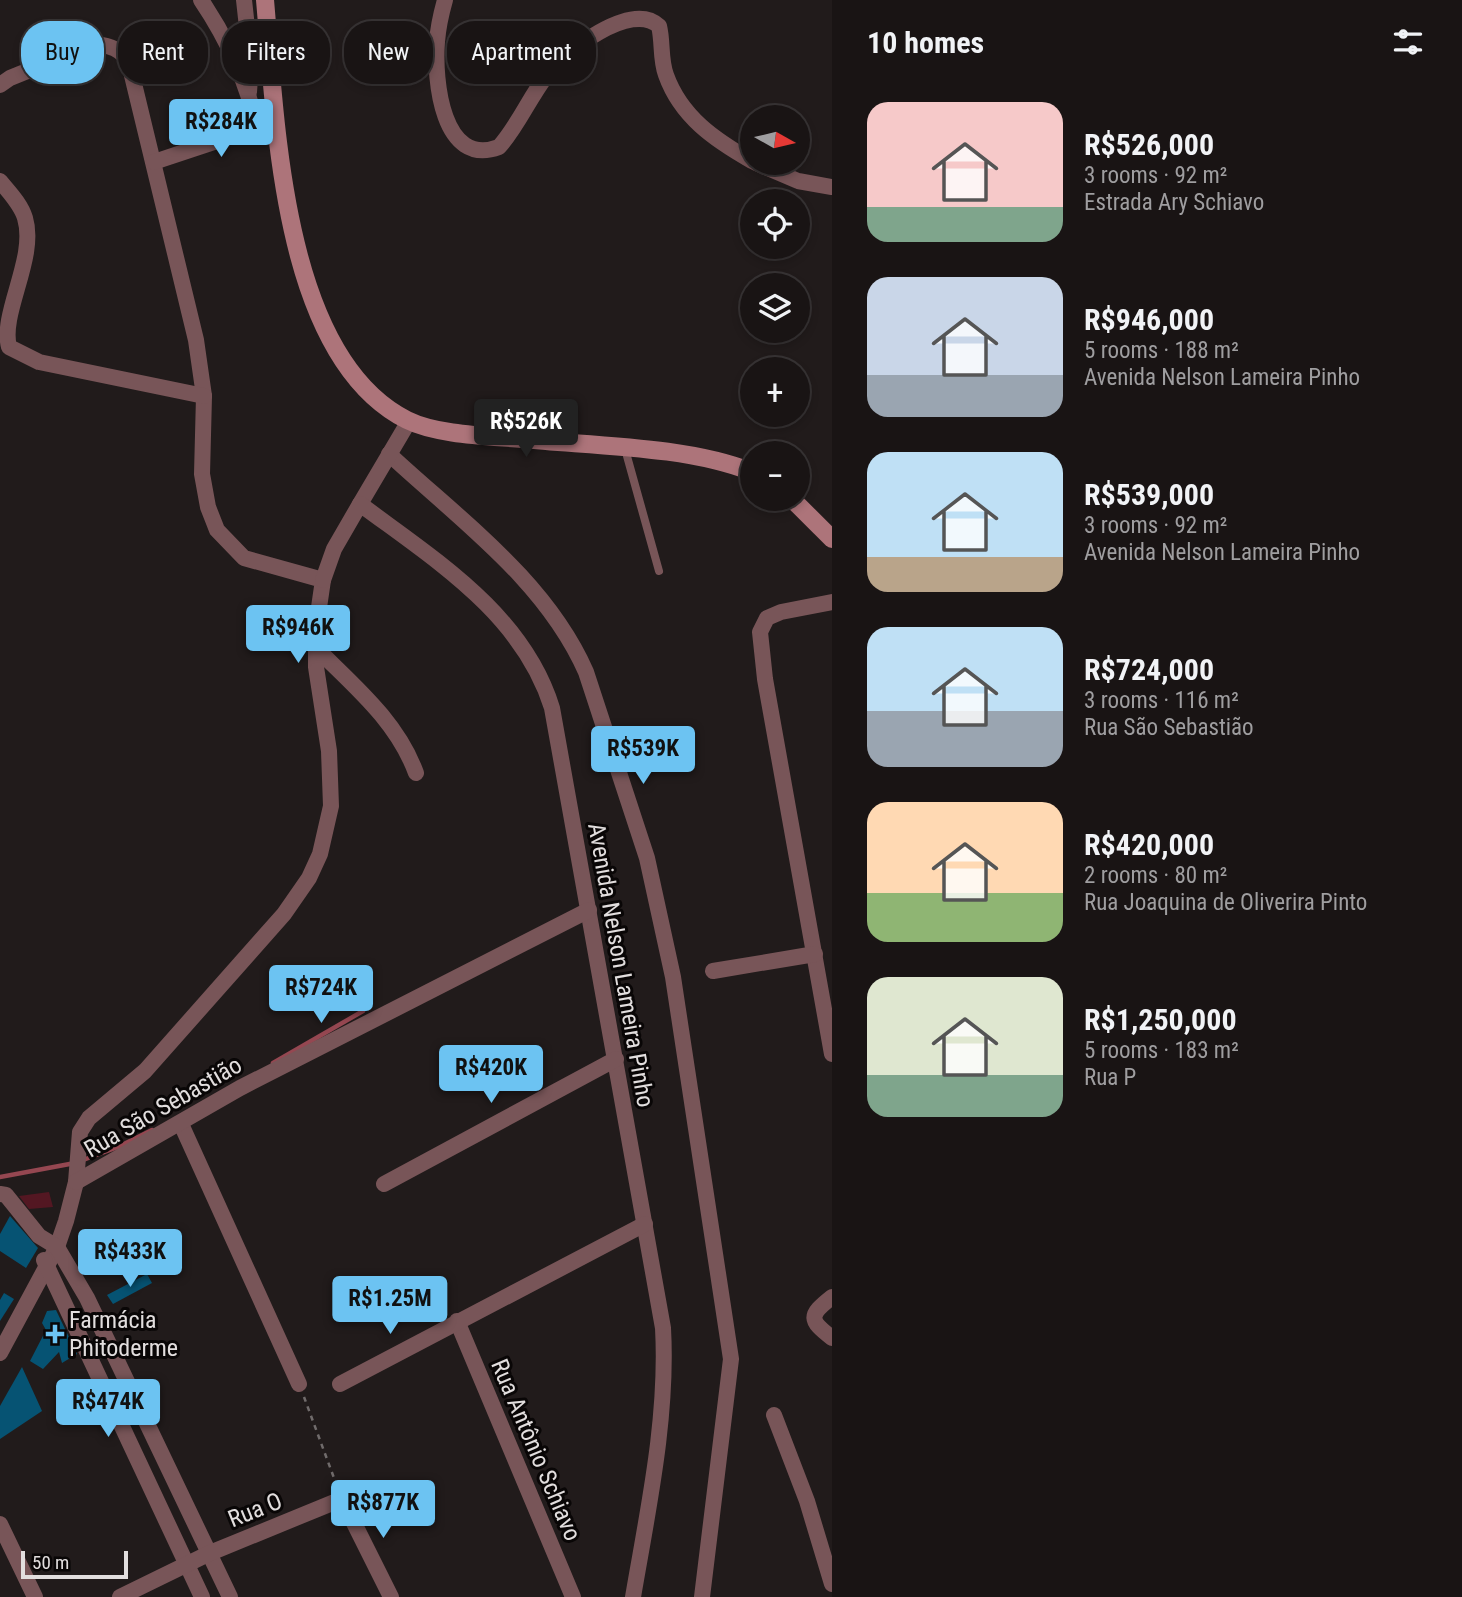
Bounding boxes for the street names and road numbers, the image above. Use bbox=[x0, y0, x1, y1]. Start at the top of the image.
street label: Avenida Nelson Lameira Pinho bbox=[582, 821, 660, 1109]
street label: Rua São Sebastião bbox=[79, 1051, 247, 1163]
street label: Rua Antônio Schiavo bbox=[485, 1355, 587, 1545]
street label: Rua O bbox=[224, 1487, 286, 1533]

